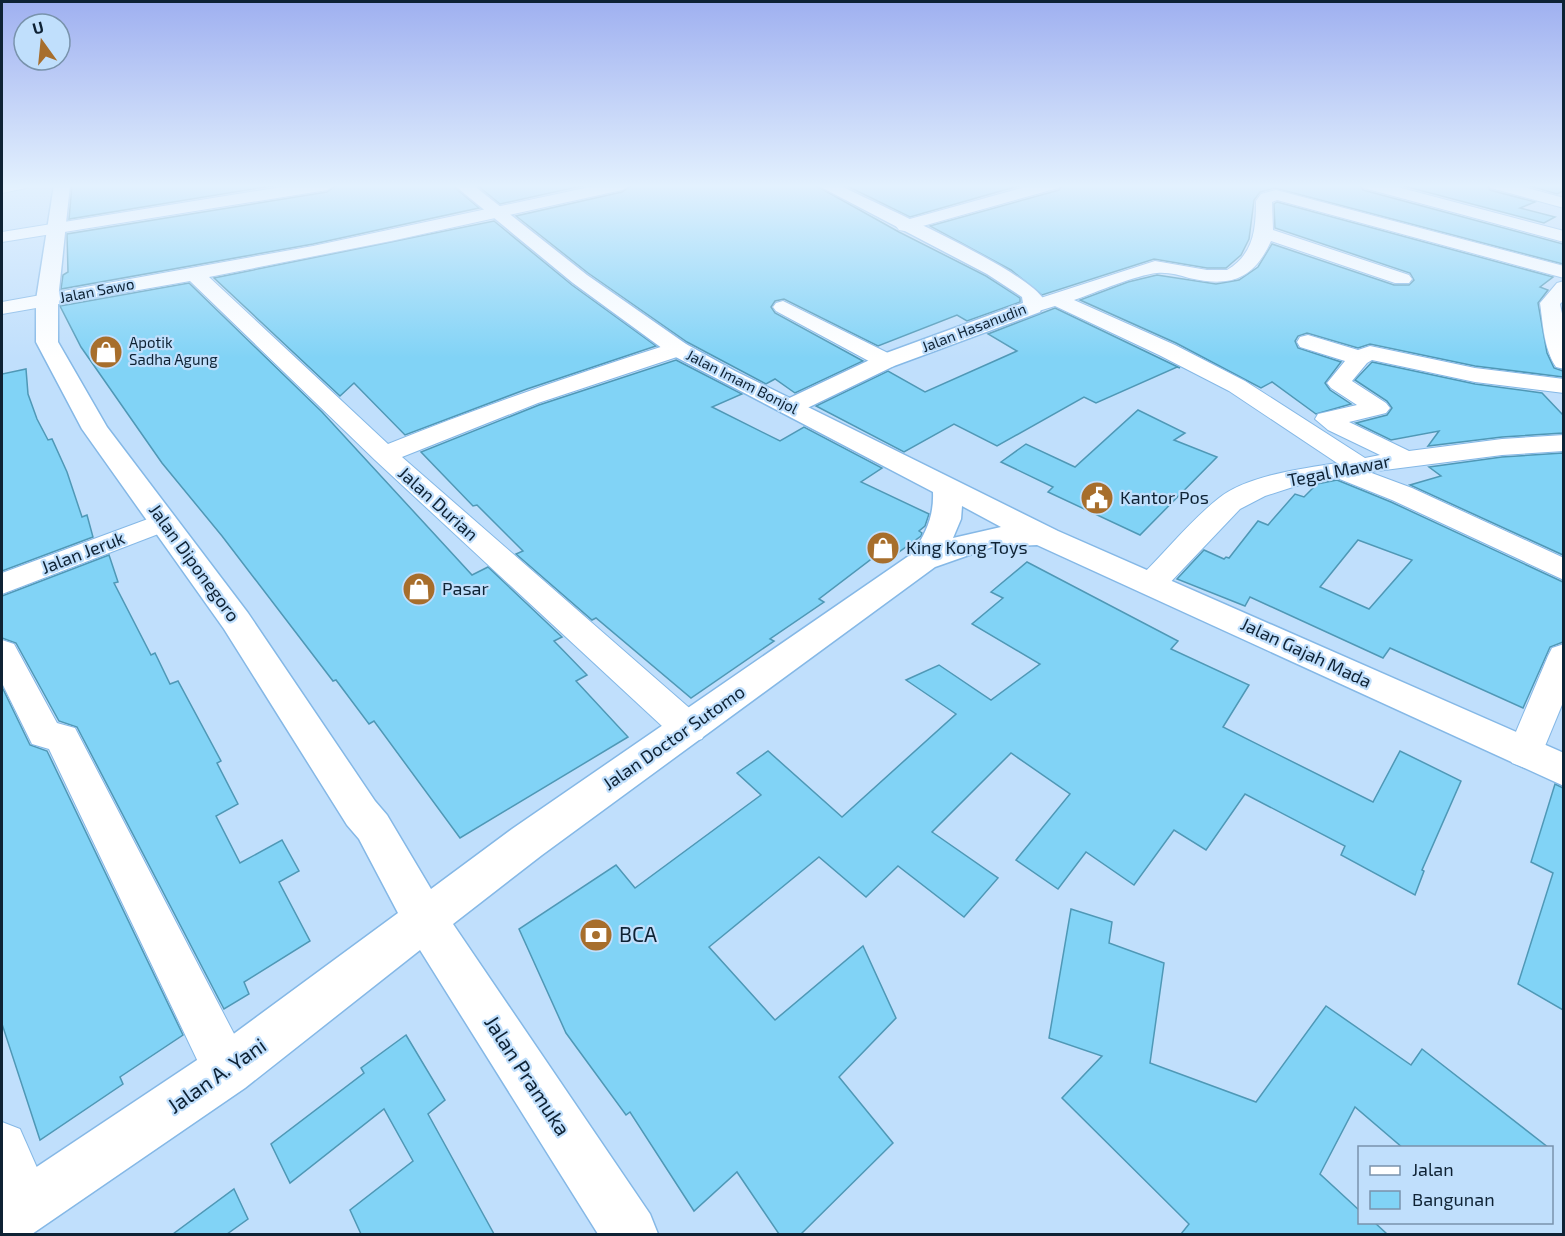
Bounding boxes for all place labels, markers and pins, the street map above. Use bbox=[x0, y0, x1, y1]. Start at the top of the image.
place label: Apotik Sadha Agung bbox=[129, 333, 218, 368]
shop icon: Apotik Sadha Agung bbox=[88, 334, 124, 370]
public building icon: Kantor Pos bbox=[1079, 480, 1115, 516]
place label: Kantor Pos bbox=[1120, 486, 1209, 508]
shop icon: King Kong Toys bbox=[865, 530, 901, 566]
place label: King Kong Toys bbox=[906, 536, 1028, 558]
shop icon: Pasar bbox=[401, 571, 437, 607]
place label: Pasar bbox=[442, 577, 489, 599]
bank icon: BCA bbox=[578, 917, 614, 953]
place label: BCA bbox=[619, 921, 657, 946]

